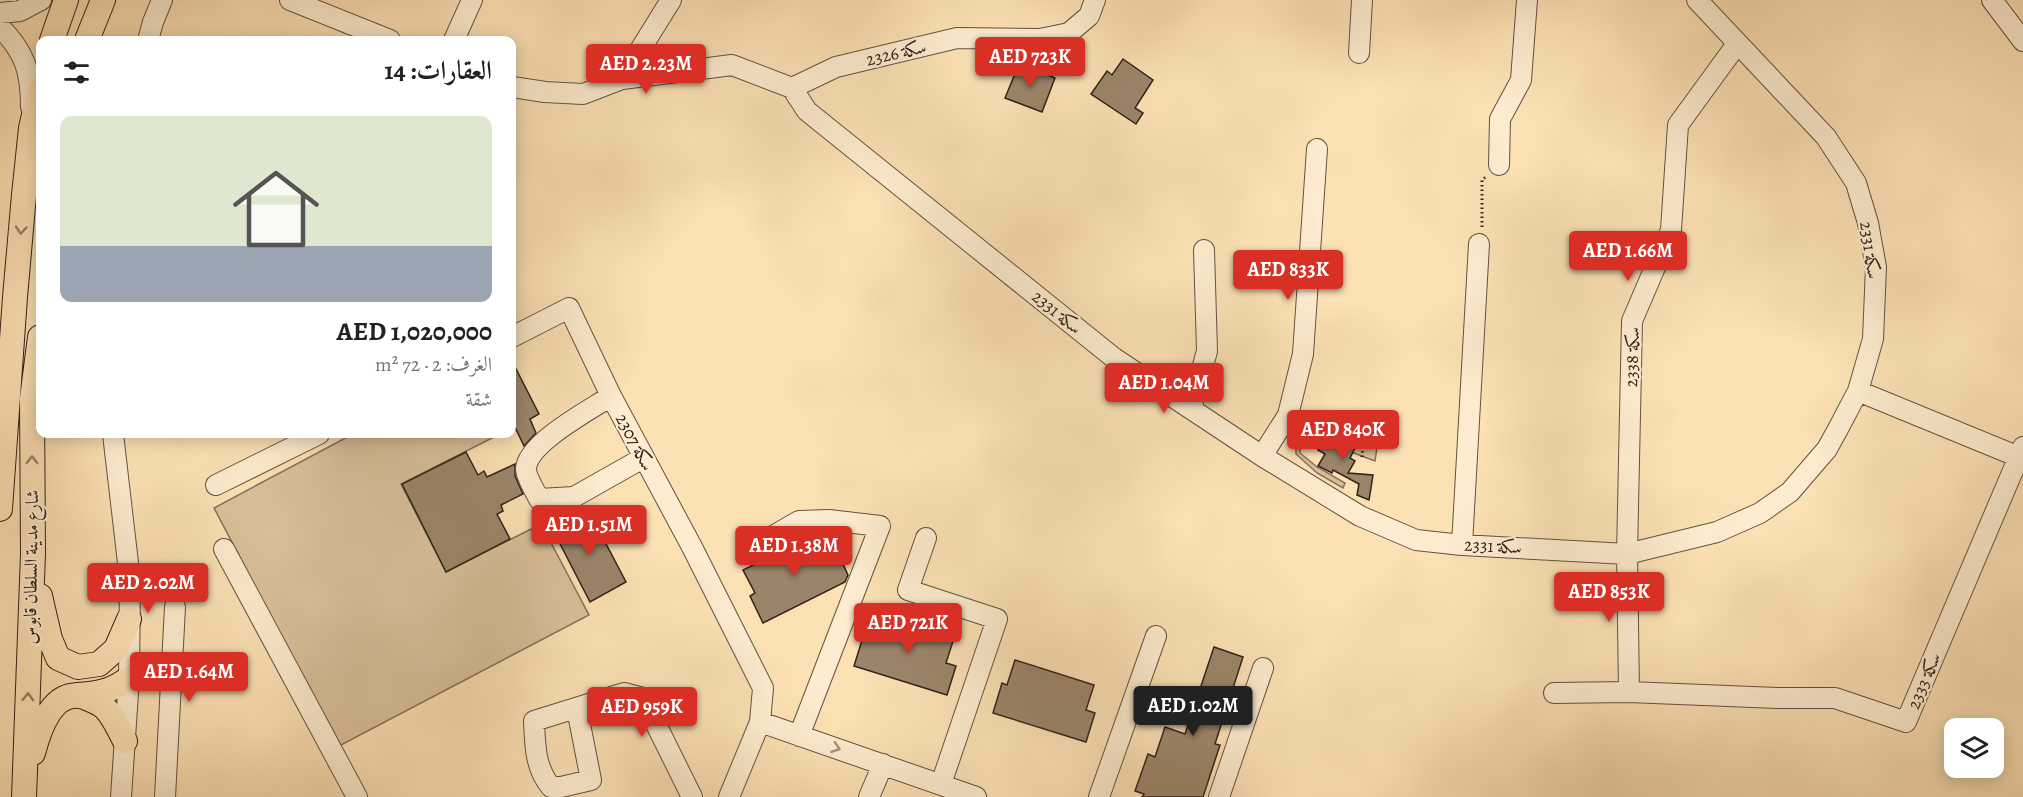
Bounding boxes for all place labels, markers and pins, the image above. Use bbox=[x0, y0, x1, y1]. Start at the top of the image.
pin: AED 723K bbox=[968, 37, 1092, 88]
pin: AED 2.23M bbox=[577, 44, 715, 95]
pin: AED 1.66M bbox=[1559, 231, 1697, 282]
pin: AED 833K bbox=[1226, 250, 1350, 301]
pin: AED 1.04M bbox=[1095, 363, 1233, 414]
pin: AED 840K bbox=[1281, 410, 1405, 461]
pin: AED 1.51M bbox=[520, 505, 658, 556]
pin: AED 1.38M bbox=[725, 526, 863, 577]
pin: AED 2.02M bbox=[79, 563, 217, 614]
pin: AED 853K bbox=[1547, 572, 1671, 623]
pin: AED 721K bbox=[846, 603, 970, 654]
pin: AED 1.64M bbox=[120, 652, 258, 703]
pin: AED 1.02M bbox=[1124, 686, 1262, 737]
pin: AED 959K bbox=[580, 687, 704, 738]

